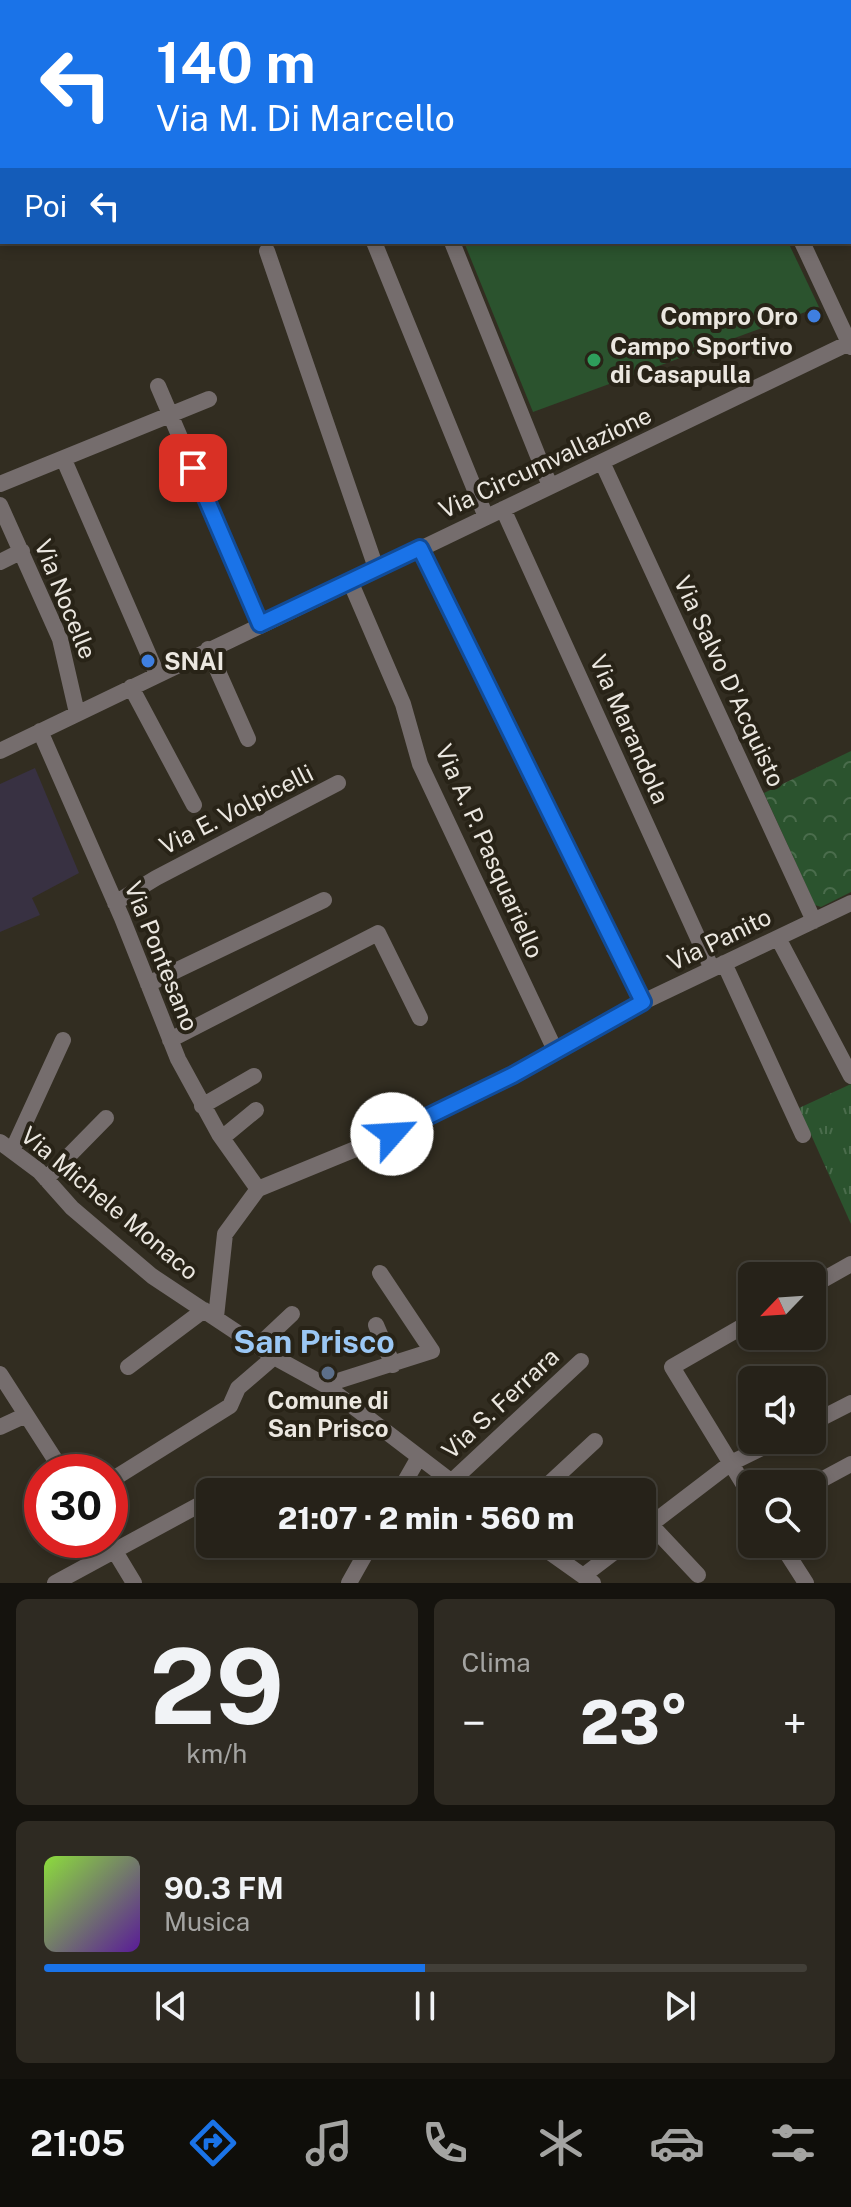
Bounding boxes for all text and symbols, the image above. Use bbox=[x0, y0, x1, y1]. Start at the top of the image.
text: 140 m bbox=[156, 30, 316, 96]
icon: left bbox=[24, 32, 128, 136]
text: Via M. Di Marcello bbox=[156, 97, 455, 139]
icon: left bbox=[83, 184, 127, 228]
text: Poi bbox=[24, 188, 67, 224]
place label: Compro Oro bbox=[660, 302, 798, 330]
marker: Compro Oro bbox=[805, 307, 823, 325]
place label: Campo Sportivo di Casapulla bbox=[610, 332, 793, 388]
marker: Campo Sportivo di Casapulla bbox=[585, 351, 603, 369]
street label: Via Circumvallazione bbox=[434, 400, 656, 524]
pin bbox=[159, 434, 227, 502]
icon: arrive bbox=[171, 446, 215, 490]
street label: Via Nocelle bbox=[29, 535, 103, 663]
street label: Via Salvo D'Acquisto bbox=[669, 571, 791, 791]
place label: SNAI bbox=[164, 647, 224, 675]
street label: Via Marandola bbox=[585, 650, 675, 808]
marker: SNAI bbox=[139, 652, 157, 670]
street label: Via A. P. Pasquariello bbox=[430, 740, 550, 962]
street label: Via E. Volpicelli bbox=[155, 758, 317, 860]
street label: Via Pontesano bbox=[119, 877, 205, 1035]
street label: Via Panito bbox=[663, 902, 775, 976]
position arrow bbox=[350, 1092, 434, 1176]
street label: Via Michele Monaco bbox=[16, 1121, 204, 1285]
north arrow bbox=[738, 1262, 826, 1350]
map controls bbox=[738, 1262, 826, 1558]
district label: San Prisco bbox=[233, 1323, 395, 1360]
street label: Via S. Ferrara bbox=[436, 1342, 564, 1464]
marker: Comune di San Prisco bbox=[319, 1364, 337, 1382]
button: sound bbox=[738, 1366, 826, 1454]
place label: Comune di San Prisco bbox=[267, 1386, 389, 1442]
speed limit sign: 30 bbox=[24, 1454, 128, 1558]
button: search bbox=[738, 1470, 826, 1558]
text: 21:07 · 2 min · 560 m bbox=[278, 1500, 574, 1536]
text: 29 bbox=[149, 1625, 284, 1747]
text: Clima bbox=[462, 1647, 531, 1678]
text: 23° bbox=[580, 1687, 689, 1758]
text: − bbox=[462, 1697, 486, 1749]
text: + bbox=[783, 1697, 807, 1749]
text: km/h bbox=[186, 1738, 247, 1769]
text: 90.3 FM bbox=[164, 1870, 284, 1906]
text: Musica bbox=[164, 1906, 250, 1937]
icon: previous bbox=[149, 1984, 193, 2028]
icon: pause bbox=[403, 1984, 447, 2028]
icon: next bbox=[658, 1984, 702, 2028]
icon: directions bbox=[185, 2115, 241, 2171]
icon: music bbox=[301, 2115, 357, 2171]
icon: phone bbox=[417, 2115, 473, 2171]
icon: climate bbox=[533, 2115, 589, 2171]
icon: car bbox=[649, 2115, 705, 2171]
icon: filters bbox=[765, 2115, 821, 2171]
text: 21:05 bbox=[30, 2122, 125, 2164]

